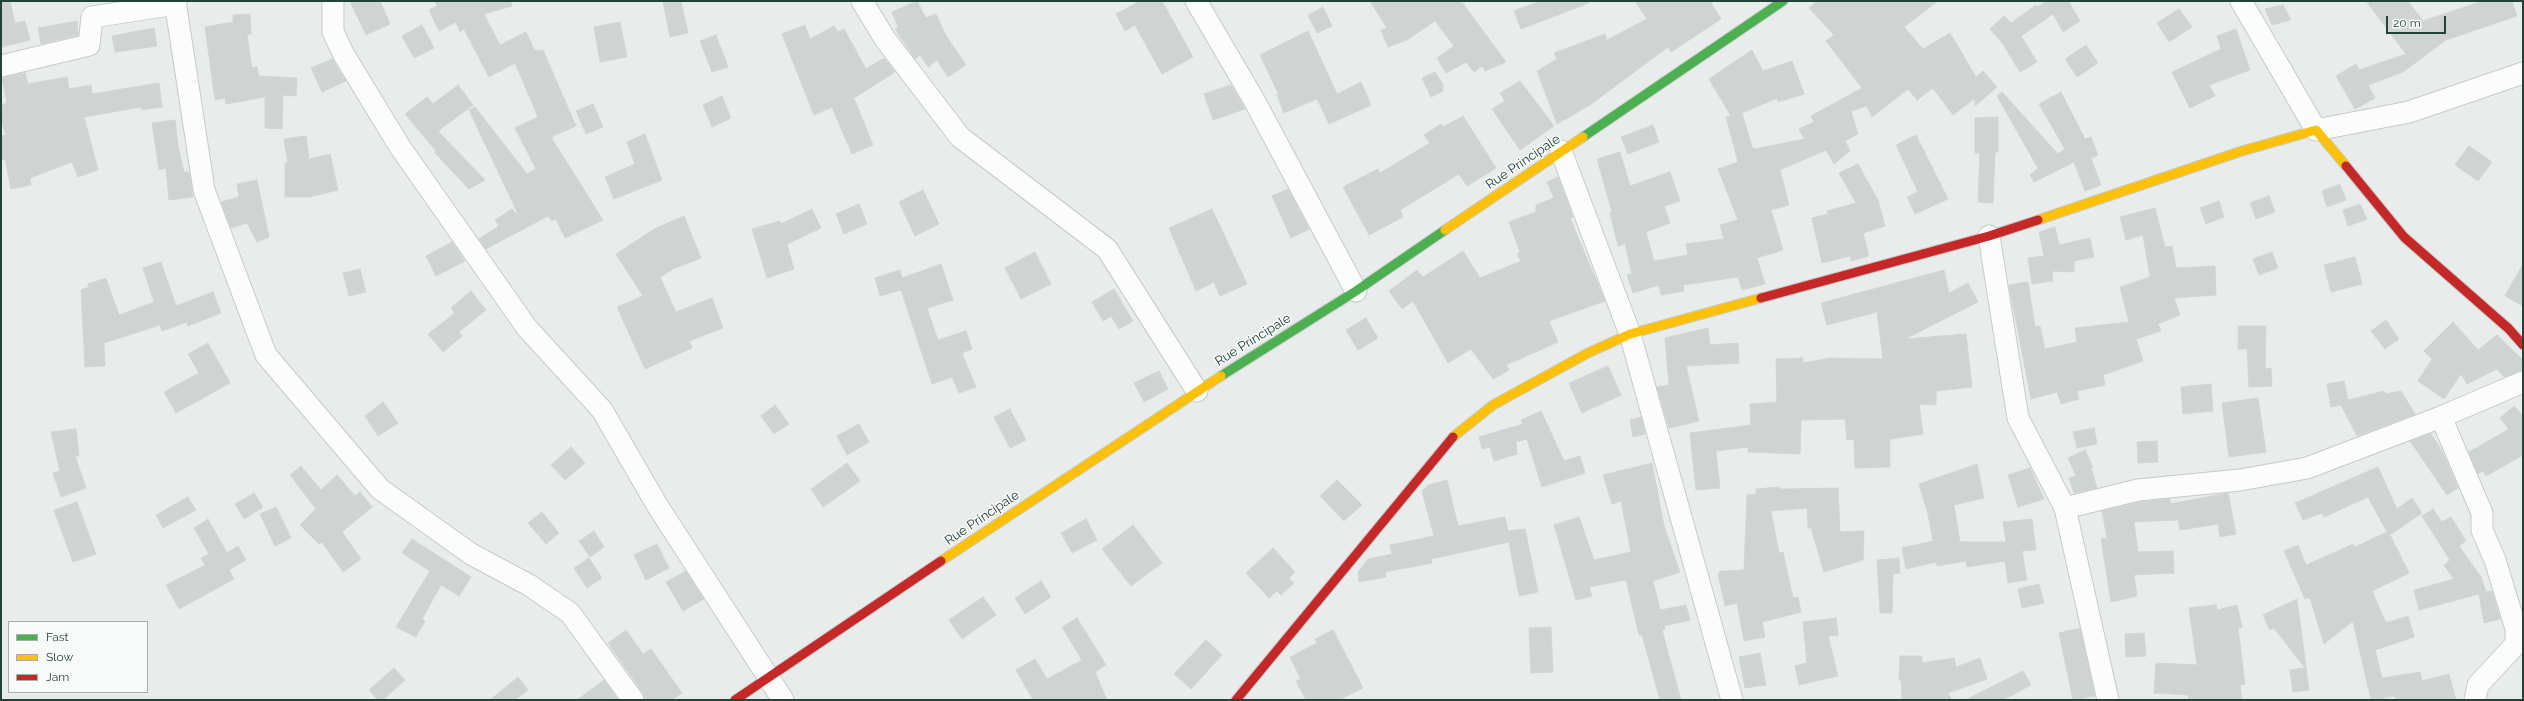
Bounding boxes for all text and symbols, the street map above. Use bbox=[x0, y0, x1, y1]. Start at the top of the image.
scale bar bbox=[2388, 8, 2448, 34]
text: 20 m bbox=[2393, 16, 2421, 30]
street label: Rue Principale bbox=[1483, 131, 1563, 193]
street label: Rue Principale bbox=[1212, 311, 1294, 369]
street label: Rue Principale bbox=[942, 487, 1022, 549]
legend bbox=[8, 621, 148, 693]
text: Fast bbox=[46, 630, 69, 644]
text: Slow bbox=[46, 650, 73, 664]
text: Jam bbox=[46, 670, 69, 684]

